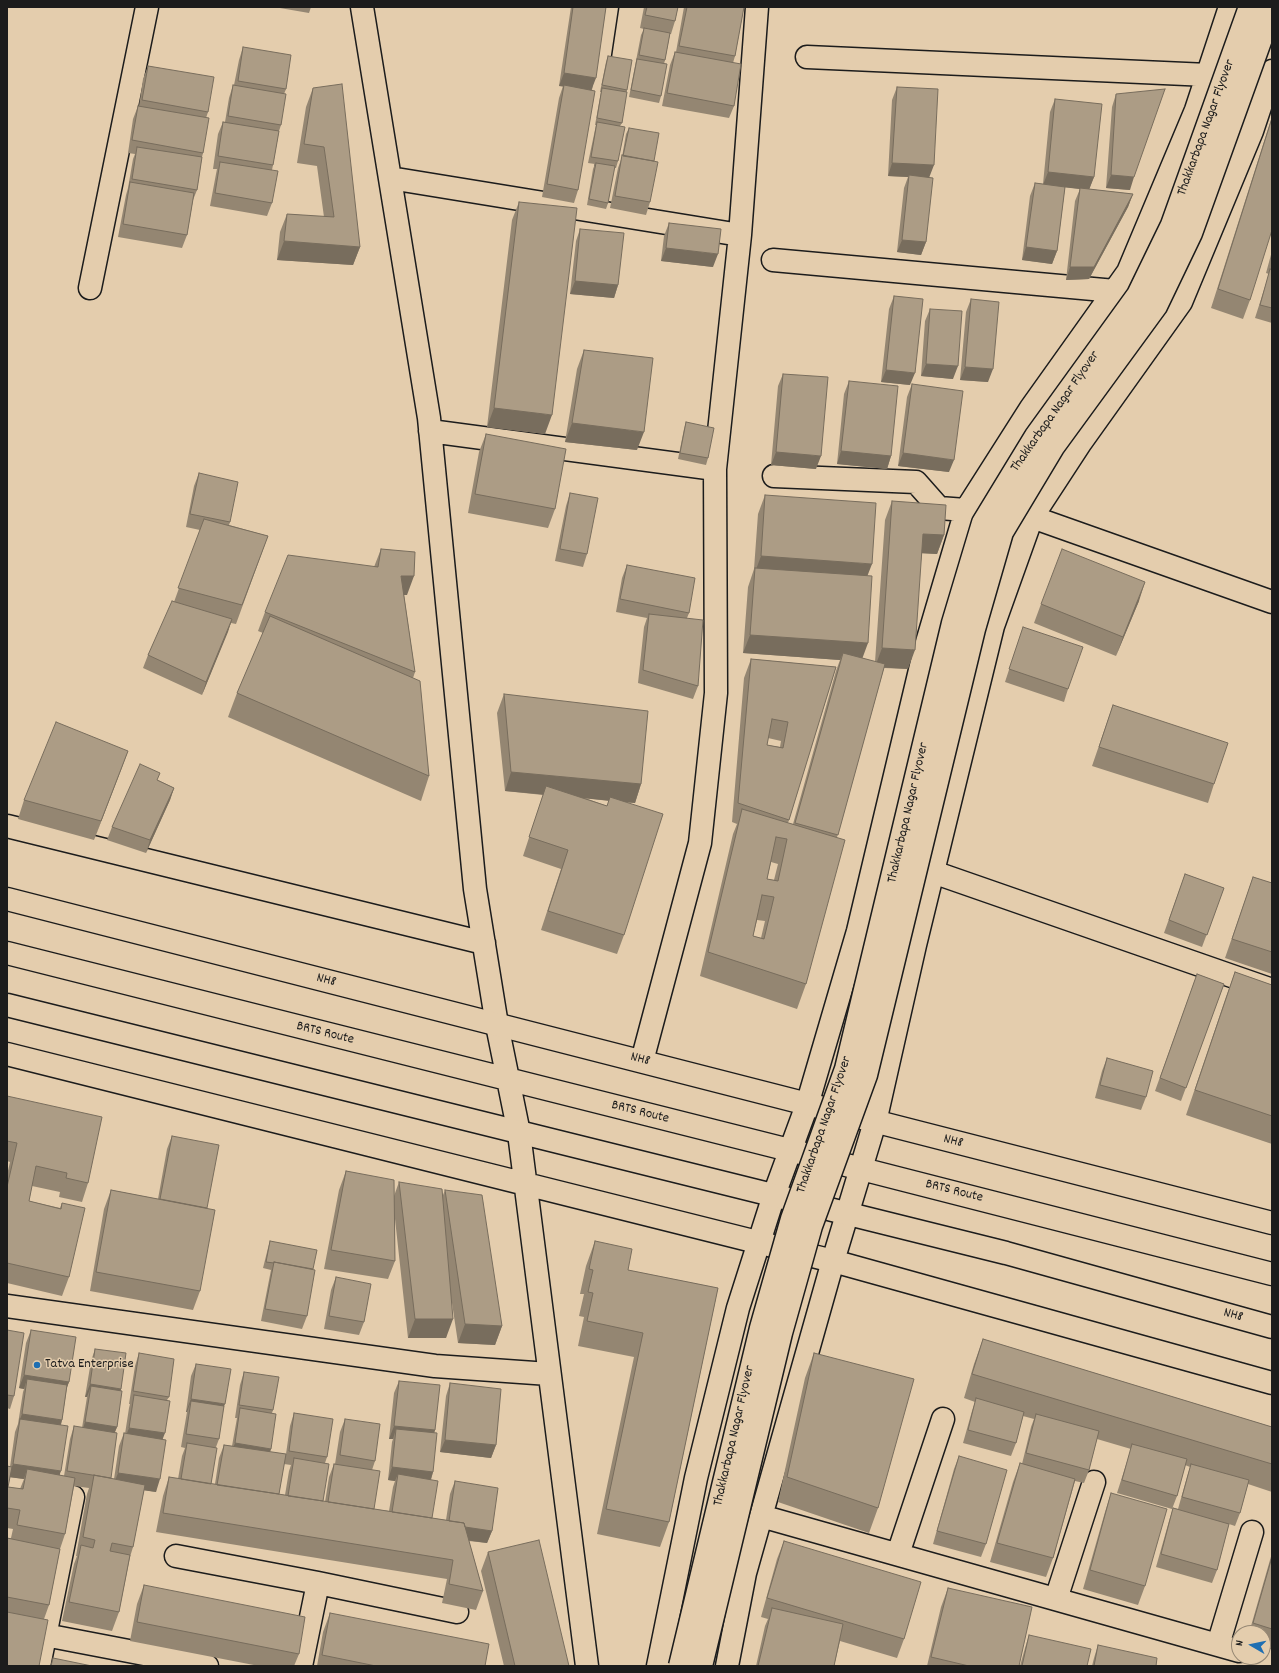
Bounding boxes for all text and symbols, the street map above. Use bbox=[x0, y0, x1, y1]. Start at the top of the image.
street label: Thakkarbapa Nagar Flyover bbox=[1174, 58, 1240, 198]
street label: Thakkarbapa Nagar Flyover bbox=[1008, 348, 1104, 476]
street label: Thakkarbapa Nagar Flyover bbox=[885, 741, 933, 885]
street label: NH8 bbox=[314, 970, 338, 992]
street label: BRTS Route bbox=[294, 1019, 356, 1049]
street label: NH8 bbox=[628, 1049, 652, 1071]
street label: Thakkarbapa Nagar Flyover bbox=[794, 1054, 856, 1196]
street label: BRTS Route bbox=[609, 1098, 671, 1128]
street label: NH8 bbox=[941, 1131, 965, 1153]
street label: BRTS Route bbox=[923, 1177, 985, 1207]
street label: NH8 bbox=[1221, 1305, 1245, 1327]
place label: Tatva Enterprise bbox=[45, 1357, 134, 1373]
marker: Tatva Enterprise bbox=[32, 1360, 42, 1370]
street label: Thakkarbapa Nagar Flyover bbox=[711, 1364, 759, 1508]
north arrow bbox=[1231, 1625, 1271, 1665]
text: N bbox=[1232, 1639, 1248, 1647]

